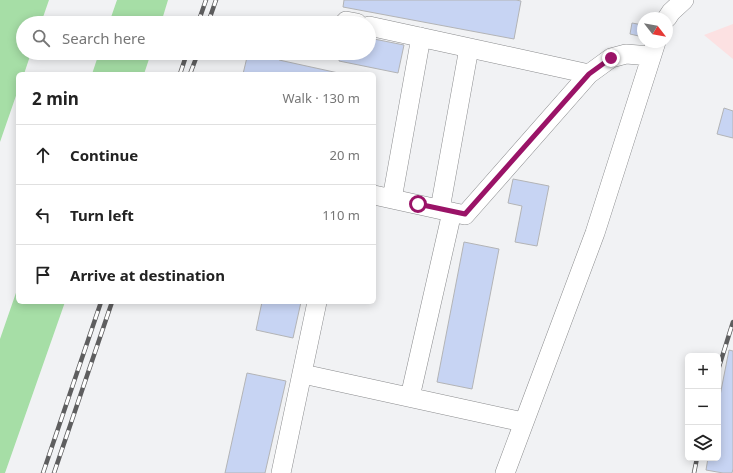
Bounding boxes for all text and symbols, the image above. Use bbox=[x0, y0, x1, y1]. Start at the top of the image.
north arrow bbox=[637, 12, 673, 48]
search box bbox=[16, 16, 376, 60]
icon: search bbox=[30, 27, 52, 49]
text: Search here bbox=[62, 28, 145, 48]
route end bbox=[602, 49, 620, 67]
text: 2 min bbox=[32, 87, 79, 110]
text: Walk · 130 m bbox=[282, 89, 360, 107]
icon: ahead bbox=[32, 144, 54, 166]
text: Continue bbox=[70, 145, 138, 165]
text: 20 m bbox=[330, 146, 360, 164]
route start bbox=[409, 195, 427, 213]
icon: left bbox=[32, 204, 54, 226]
text: Turn left bbox=[70, 205, 134, 225]
text: 110 m bbox=[322, 206, 360, 224]
icon: arrive bbox=[32, 264, 54, 286]
text: Arrive at destination bbox=[70, 265, 225, 285]
map controls bbox=[685, 353, 721, 461]
button: + bbox=[685, 353, 721, 389]
button: − bbox=[685, 389, 721, 425]
button: layers bbox=[685, 425, 721, 461]

